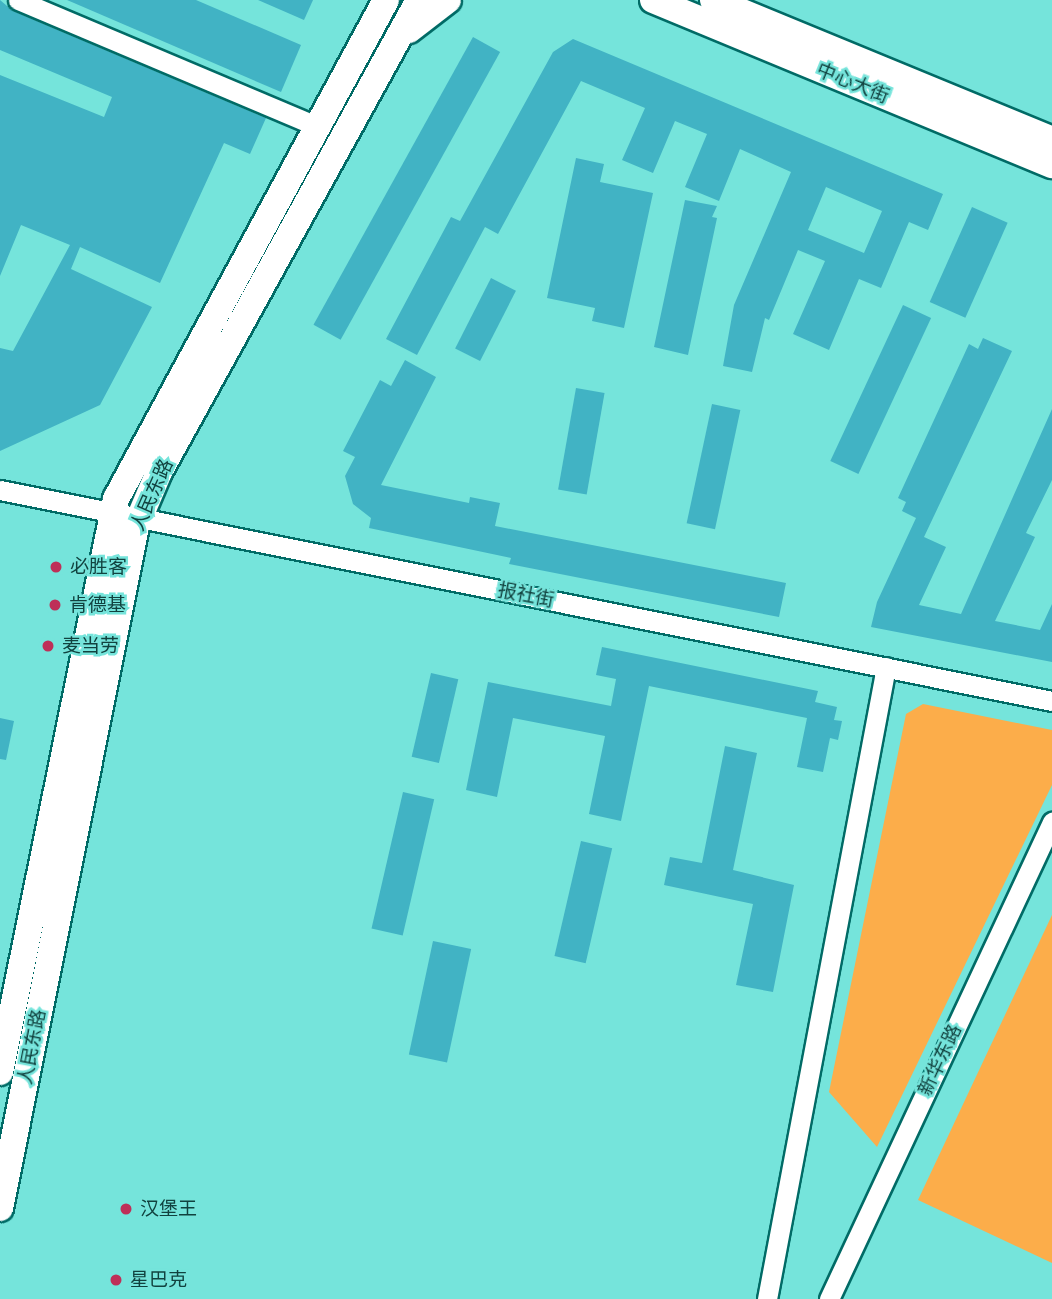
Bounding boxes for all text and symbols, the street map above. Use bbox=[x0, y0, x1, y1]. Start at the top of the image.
street label: 中心大街 bbox=[813, 58, 893, 108]
street label: 人民东路 bbox=[126, 456, 178, 534]
place label: 必胜客 bbox=[70, 556, 127, 578]
marker: 必胜客 bbox=[48, 559, 64, 575]
street label: 报社街 bbox=[496, 578, 556, 612]
place label: 肯德基 bbox=[69, 594, 126, 616]
marker: 肯德基 bbox=[47, 597, 63, 613]
place label: 麦当劳 bbox=[62, 635, 119, 657]
marker: 麦当劳 bbox=[40, 638, 56, 654]
street label: 人民东路 bbox=[14, 1008, 50, 1086]
street label: 新华东路 bbox=[914, 1021, 966, 1099]
place label: 汉堡王 bbox=[140, 1198, 197, 1220]
marker: 汉堡王 bbox=[118, 1201, 134, 1217]
place label: 星巴克 bbox=[130, 1269, 187, 1291]
marker: 星巴克 bbox=[108, 1272, 124, 1288]

